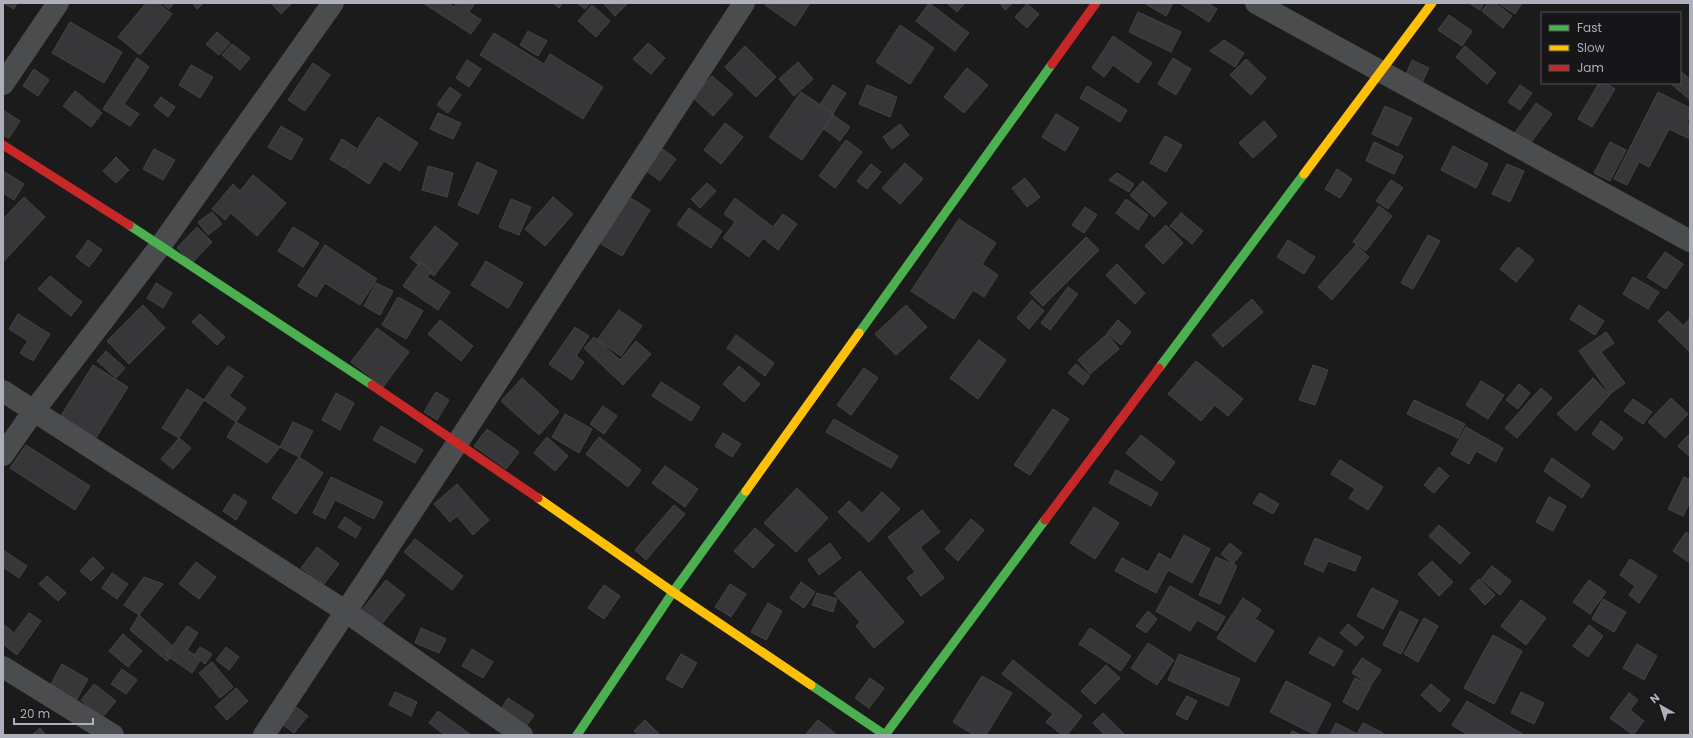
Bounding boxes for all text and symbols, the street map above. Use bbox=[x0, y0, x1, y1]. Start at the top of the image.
legend bbox=[1541, 12, 1681, 84]
text: Fast bbox=[1577, 19, 1602, 36]
text: Slow bbox=[1577, 39, 1605, 56]
text: Jam bbox=[1577, 59, 1604, 76]
north arrow bbox=[1641, 686, 1681, 726]
text: N bbox=[1646, 689, 1663, 707]
scale bar bbox=[14, 700, 93, 726]
text: 20 m bbox=[20, 705, 50, 722]

